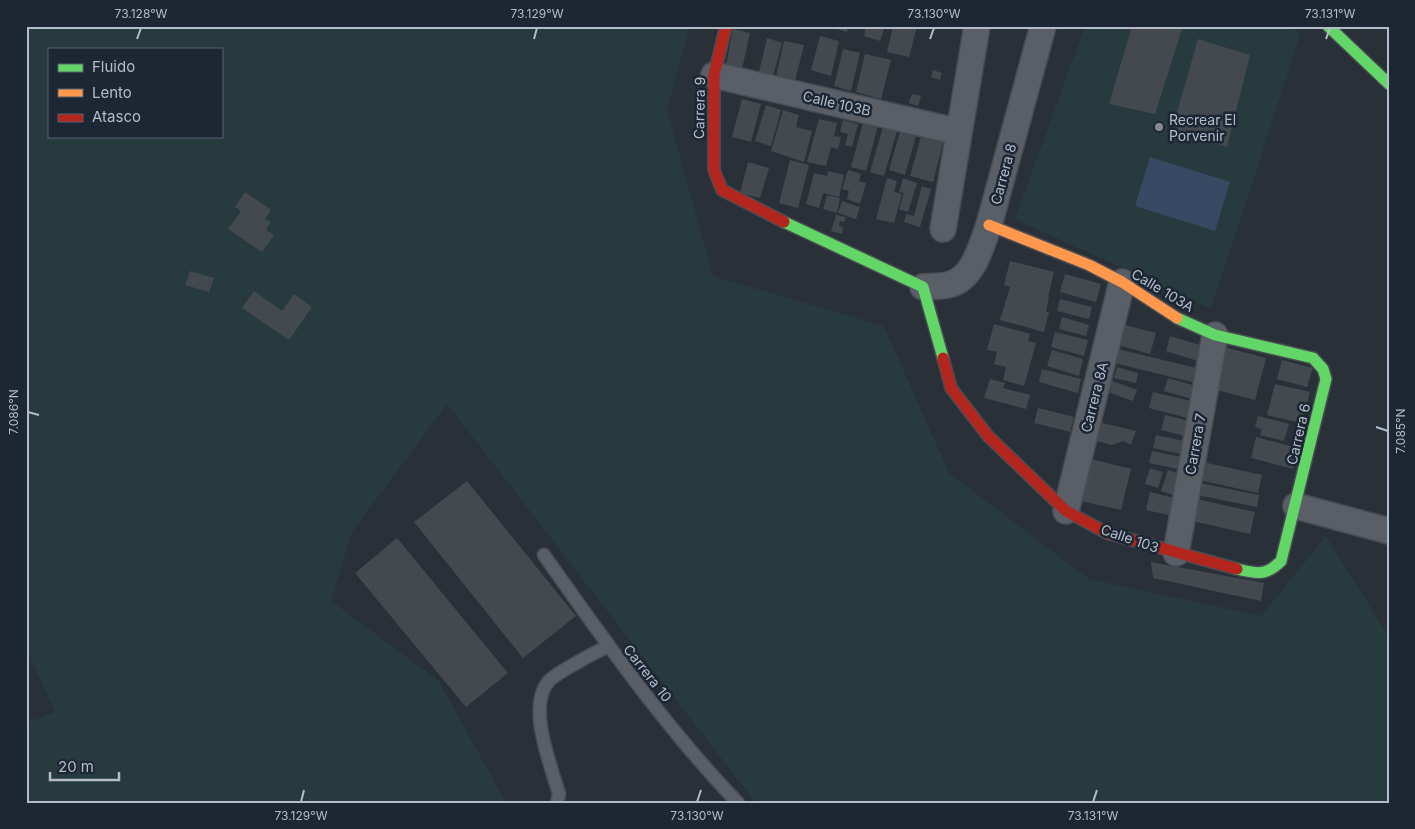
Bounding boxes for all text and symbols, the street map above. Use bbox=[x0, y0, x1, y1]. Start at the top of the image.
text: 73.128°W bbox=[115, 6, 168, 21]
text: 73.129°W bbox=[510, 6, 564, 21]
text: 73.130°W bbox=[907, 6, 961, 21]
text: 73.131°W bbox=[1305, 6, 1355, 21]
legend bbox=[48, 48, 222, 138]
text: Fluido bbox=[92, 57, 135, 76]
street label: Carrera 9 bbox=[690, 77, 708, 139]
text: Lento bbox=[92, 83, 132, 102]
street label: Calle 103B bbox=[801, 87, 873, 119]
text: Atasco bbox=[92, 107, 141, 126]
place label: Recrear El Porvenir bbox=[1169, 111, 1236, 144]
marker: Recrear El Porvenir bbox=[1153, 121, 1165, 133]
street label: Carrera 8 bbox=[987, 142, 1019, 206]
street label: Calle 103A bbox=[1129, 265, 1198, 315]
street label: Carrera 8A bbox=[1077, 360, 1111, 434]
text: 7.086°N bbox=[6, 389, 21, 435]
street label: Carrera 6 bbox=[1283, 402, 1313, 466]
text: 7.085°N bbox=[1393, 408, 1408, 454]
street label: Carrera 7 bbox=[1181, 412, 1209, 476]
street label: Calle 103 bbox=[1099, 520, 1161, 556]
street label: Carrera 10 bbox=[620, 641, 676, 705]
scale bar bbox=[50, 749, 119, 781]
text: 20 m bbox=[58, 757, 94, 776]
text: 73.129°W bbox=[274, 808, 328, 823]
text: 73.130°W bbox=[670, 808, 724, 823]
text: 73.131°W bbox=[1068, 808, 1118, 823]

